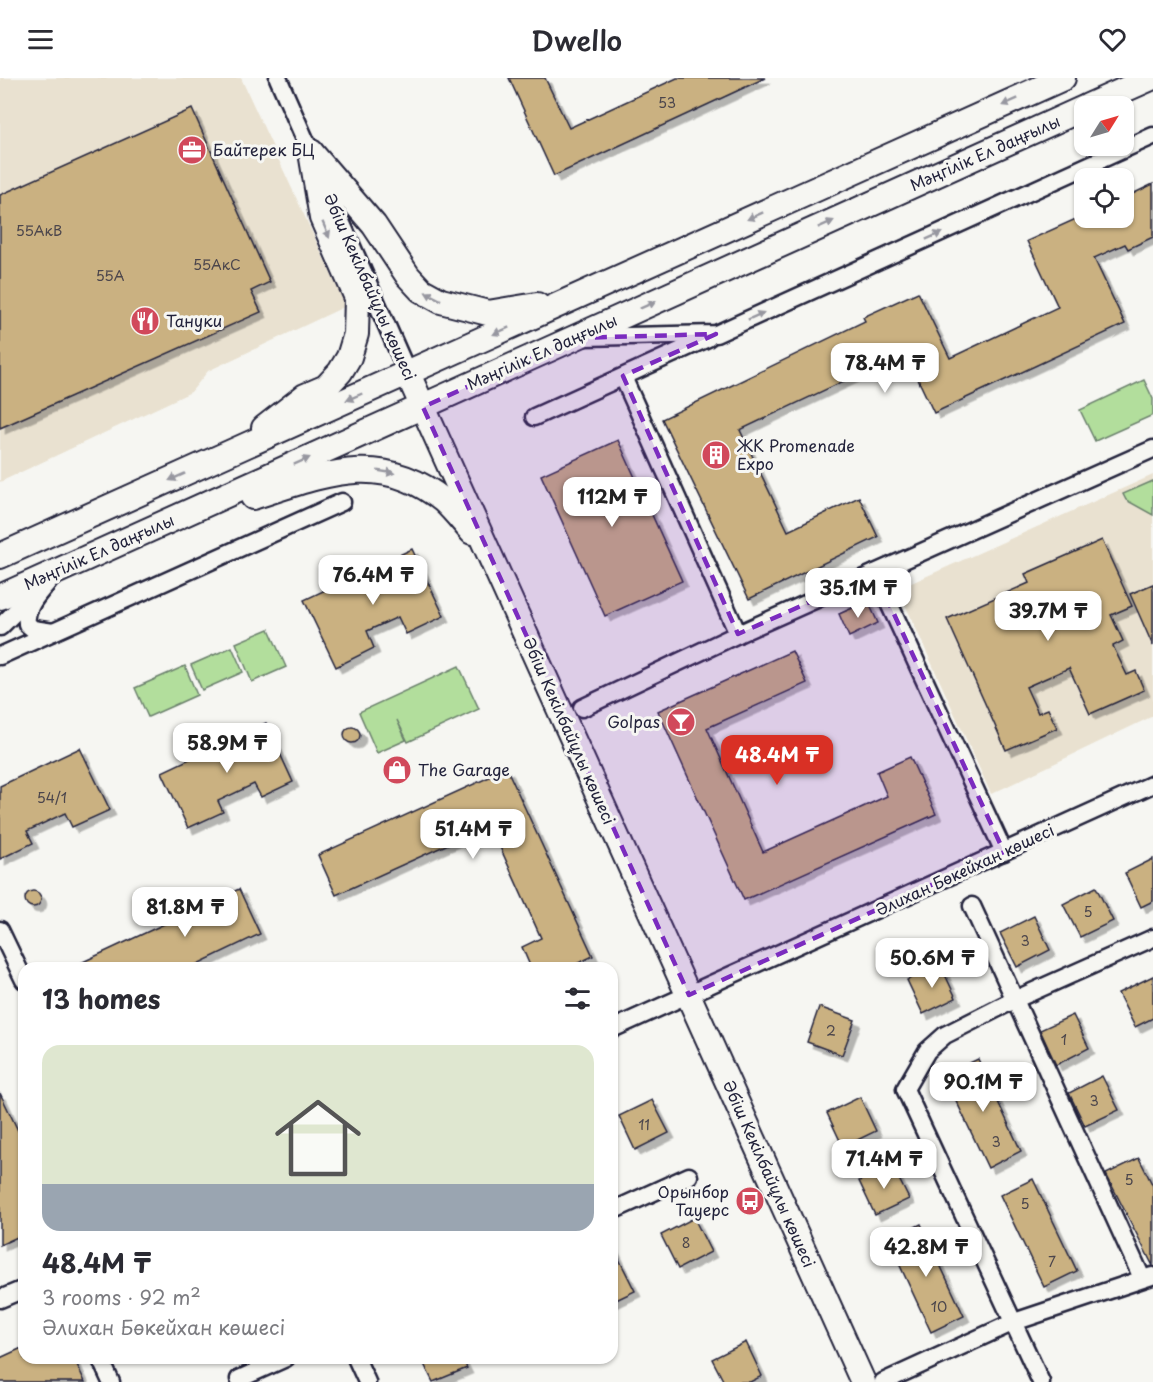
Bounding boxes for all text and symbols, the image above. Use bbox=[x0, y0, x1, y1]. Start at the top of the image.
text: Dwello bbox=[531, 19, 622, 60]
icon: menu bbox=[24, 23, 57, 56]
icon: heart bbox=[1096, 23, 1129, 56]
house number: 53 bbox=[658, 92, 676, 113]
north arrow bbox=[1074, 96, 1134, 156]
map controls bbox=[1074, 96, 1134, 228]
one-way arrow bbox=[1000, 97, 1018, 107]
street label: Мәңгілік Ел даңғылы bbox=[906, 108, 1064, 196]
office icon: Байтерек БЦ bbox=[176, 134, 208, 166]
place label: Байтерек БЦ bbox=[213, 137, 315, 161]
button: locate bbox=[1074, 168, 1134, 228]
street label: Әбіш Кекілбайұлы көшесі bbox=[319, 189, 423, 384]
one-way arrow bbox=[747, 212, 764, 221]
one-way arrow bbox=[817, 219, 835, 229]
house number: 55АкB bbox=[16, 220, 62, 241]
one-way arrow bbox=[322, 221, 331, 238]
one-way arrow bbox=[925, 231, 942, 240]
house number: 55АкC bbox=[193, 254, 241, 275]
house number: 55А bbox=[96, 265, 125, 286]
one-way arrow bbox=[424, 291, 441, 301]
one-way arrow bbox=[640, 300, 657, 309]
restaurant icon: Тануки bbox=[129, 305, 161, 337]
street label: Мәңгілік Ел даңғылы bbox=[463, 307, 621, 395]
place label: Тануки bbox=[166, 308, 222, 332]
one-way arrow bbox=[747, 311, 765, 321]
one-way arrow bbox=[492, 326, 509, 335]
pin: 78.4M ₸ bbox=[830, 343, 940, 394]
text: 78.4M ₸ bbox=[845, 347, 925, 377]
one-way arrow bbox=[345, 392, 363, 402]
place label: ЖК Promenade Expo bbox=[736, 433, 855, 475]
building icon: ЖК Promenade Expo bbox=[700, 439, 732, 471]
one-way arrow bbox=[294, 456, 311, 465]
one-way arrow bbox=[377, 467, 396, 476]
one-way arrow bbox=[168, 472, 185, 481]
pin: 112M ₸ bbox=[563, 477, 661, 528]
text: 112M ₸ bbox=[577, 481, 647, 511]
street label: Мәңгілік Ел даңғылы bbox=[20, 507, 178, 595]
pin: 76.4M ₸ bbox=[318, 555, 428, 606]
text: 76.4M ₸ bbox=[332, 559, 414, 589]
pin: 35.1M ₸ bbox=[803, 568, 913, 619]
text: 35.1M ₸ bbox=[819, 572, 897, 602]
pin: 39.7M ₸ bbox=[993, 591, 1103, 642]
text: 39.7M ₸ bbox=[1009, 595, 1087, 625]
street label: Әбіш Кекілбайұлы көшесі bbox=[518, 633, 622, 828]
bar icon: Golpas bbox=[665, 706, 697, 738]
place label: Golpas bbox=[607, 709, 660, 733]
pin: 58.9M ₸ bbox=[172, 723, 282, 774]
text: 58.9M ₸ bbox=[187, 727, 267, 757]
pin: 48.4M ₸ bbox=[722, 735, 832, 786]
text: 48.4M ₸ bbox=[735, 739, 819, 769]
shop icon: The Garage bbox=[381, 754, 413, 786]
place label: The Garage bbox=[418, 757, 510, 781]
house number: 54/1 bbox=[37, 787, 67, 808]
pin: 51.4M ₸ bbox=[418, 809, 528, 860]
text: 51.4M ₸ bbox=[434, 813, 512, 843]
street label: Әлихан Бөкейхан көшесі bbox=[871, 817, 1058, 921]
pin: 81.8M ₸ bbox=[130, 887, 240, 938]
text: 81.8M ₸ bbox=[146, 891, 224, 921]
house number: 5 bbox=[1083, 901, 1093, 922]
house number: 3 bbox=[1020, 930, 1030, 951]
pin: 50.6M ₸ bbox=[877, 938, 987, 989]
text: 50.6M ₸ bbox=[889, 942, 975, 972]
text: 13 homes bbox=[42, 979, 160, 1018]
icon: filters bbox=[561, 982, 594, 1015]
house number: 2 bbox=[826, 1020, 836, 1041]
house number: 1 bbox=[1061, 1029, 1067, 1050]
pin: 90.1M ₸ bbox=[928, 1062, 1038, 1113]
text: 90.1M ₸ bbox=[944, 1066, 1022, 1096]
street label: Әбіш Кекілбайұлы көшесі bbox=[718, 1076, 822, 1271]
icon: home bbox=[264, 1084, 372, 1192]
house number: 3 bbox=[1089, 1090, 1099, 1111]
house number: 11 bbox=[638, 1114, 650, 1135]
house number: 3 bbox=[991, 1131, 1001, 1152]
pin: 71.4M ₸ bbox=[829, 1139, 939, 1190]
text: 71.4M ₸ bbox=[846, 1143, 922, 1173]
house number: 5 bbox=[1124, 1169, 1134, 1190]
place label: Орынбор Тауерс bbox=[657, 1179, 729, 1221]
bus stop icon: Орынбор Тауерс bbox=[734, 1185, 766, 1217]
house number: 5 bbox=[1020, 1193, 1030, 1214]
pin: 42.8M ₸ bbox=[871, 1227, 981, 1278]
text: 42.8M ₸ bbox=[884, 1231, 968, 1261]
house number: 8 bbox=[682, 1232, 690, 1253]
text: 48.4M ₸ bbox=[42, 1243, 151, 1282]
house number: 7 bbox=[1048, 1251, 1056, 1272]
text: 3 rooms · 92 m² bbox=[42, 1282, 201, 1312]
house number: 10 bbox=[931, 1296, 947, 1317]
text: Әлихан Бөкейхан көшесі bbox=[42, 1312, 285, 1342]

